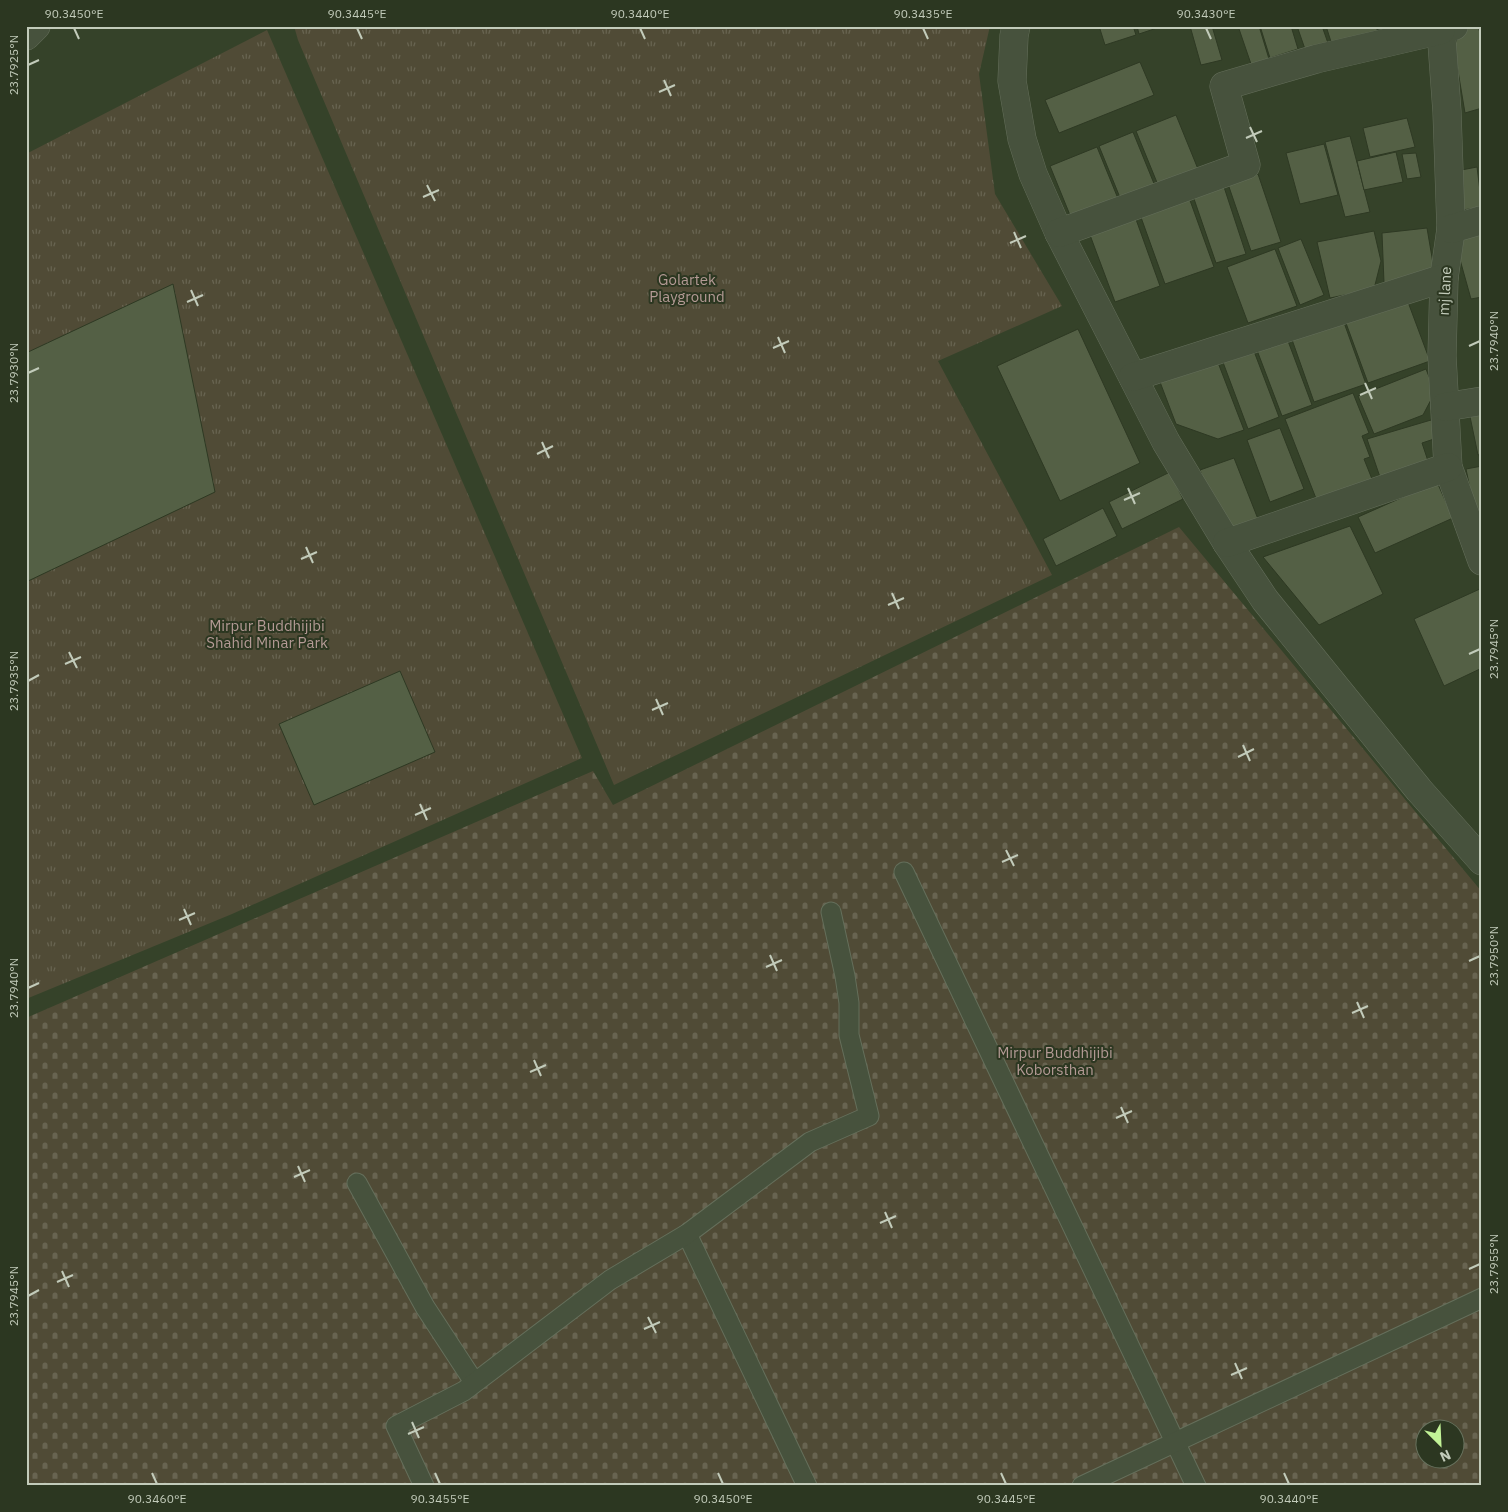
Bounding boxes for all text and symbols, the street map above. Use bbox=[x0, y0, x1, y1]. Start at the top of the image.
text: 90.3450°E bbox=[44, 6, 104, 21]
text: 90.3445°E bbox=[327, 6, 387, 21]
text: 90.3440°E bbox=[610, 6, 670, 21]
text: 90.3435°E bbox=[893, 6, 953, 21]
text: 90.3430°E bbox=[1176, 6, 1236, 21]
text: 23.7925°N bbox=[6, 35, 21, 95]
street label: mj lane bbox=[1434, 266, 1455, 316]
park label: Golartek Playground bbox=[649, 270, 725, 306]
text: 23.7940°N bbox=[1486, 311, 1501, 371]
text: 23.7930°N bbox=[6, 343, 21, 403]
park label: Mirpur Buddhijibi Shahid Minar Park bbox=[206, 616, 328, 652]
text: 23.7945°N bbox=[1486, 619, 1501, 679]
text: 23.7935°N bbox=[6, 651, 21, 711]
text: 23.7950°N bbox=[1486, 926, 1501, 986]
text: 23.7940°N bbox=[6, 958, 21, 1018]
park label: Mirpur Buddhijibi Koborsthan bbox=[997, 1043, 1113, 1079]
text: 23.7955°N bbox=[1486, 1234, 1501, 1294]
text: 23.7945°N bbox=[6, 1266, 21, 1326]
north arrow bbox=[1416, 1420, 1466, 1470]
text: N bbox=[1437, 1446, 1454, 1466]
text: 90.3460°E bbox=[127, 1491, 187, 1506]
text: 90.3455°E bbox=[410, 1491, 470, 1506]
text: 90.3450°E bbox=[693, 1491, 753, 1506]
text: 90.3445°E bbox=[976, 1491, 1036, 1506]
text: 90.3440°E bbox=[1259, 1491, 1319, 1506]

